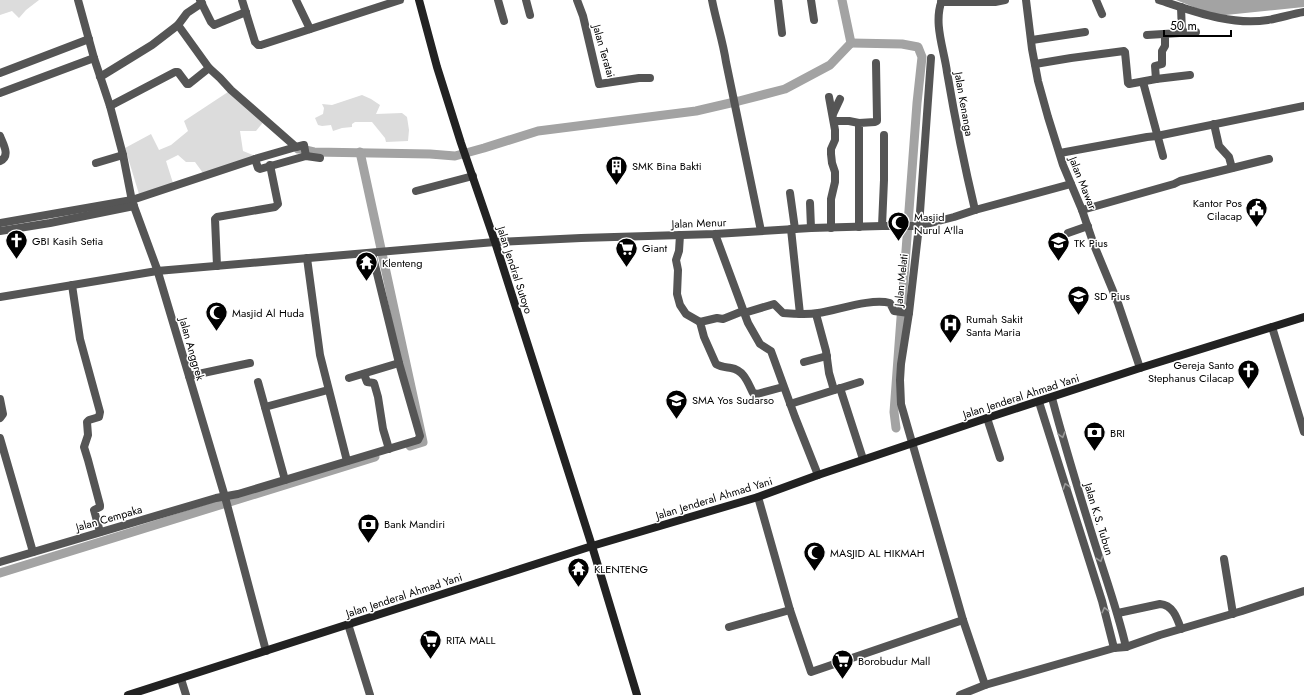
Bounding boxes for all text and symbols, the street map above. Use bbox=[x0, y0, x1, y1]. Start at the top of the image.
scale bar bbox=[1164, 12, 1231, 38]
text: 50 m bbox=[1170, 17, 1197, 35]
street label: Jalan Teratai bbox=[588, 21, 619, 79]
street label: Jalan Kenanga bbox=[950, 69, 978, 137]
street label: Jalan Mawar bbox=[1064, 152, 1101, 212]
building icon: SMK Bina Bakti bbox=[604, 153, 630, 186]
place label: SMK Bina Bakti bbox=[632, 158, 702, 174]
place label: Kantor Pos Cilacap bbox=[1193, 195, 1243, 224]
public building icon: Kantor Pos Cilacap bbox=[1244, 196, 1270, 229]
place label: Masjid Nurul A'lla bbox=[914, 209, 963, 238]
mosque icon: Masjid Nurul A'lla bbox=[885, 210, 911, 243]
street label: Jalan Menur bbox=[669, 214, 727, 232]
street label: Jalan Jendral Sutoyo bbox=[493, 222, 537, 316]
church icon: GBI Kasih Setia bbox=[3, 228, 29, 261]
school or university icon: TK Pius bbox=[1046, 230, 1072, 263]
place label: GBI Kasih Setia bbox=[32, 233, 103, 249]
supermarket icon: Giant bbox=[614, 235, 640, 268]
place label: TK Pius bbox=[1074, 235, 1108, 251]
place label: Giant bbox=[642, 240, 667, 256]
temple icon: Klenteng bbox=[353, 250, 379, 283]
street label: Jalan Melati bbox=[890, 253, 912, 309]
place label: Klenteng bbox=[382, 255, 423, 271]
school or university icon: SD Pius bbox=[1065, 283, 1091, 316]
place label: SD Pius bbox=[1094, 288, 1130, 304]
mosque icon: Masjid Al Huda bbox=[204, 300, 230, 333]
place label: Masjid Al Huda bbox=[232, 305, 304, 321]
place label: Rumah Sakit Santa Maria bbox=[966, 311, 1023, 340]
hospital icon: Rumah Sakit Santa Maria bbox=[938, 312, 964, 345]
street label: Jalan Anggrek bbox=[175, 314, 209, 382]
place label: Gereja Santo Stephanus Cilacap bbox=[1148, 357, 1234, 386]
church icon: Gereja Santo Stephanus Cilacap bbox=[1236, 358, 1262, 391]
street label: Jalan Jenderal Ahmad Yani bbox=[959, 370, 1081, 423]
school or university icon: SMA Yos Sudarso bbox=[663, 387, 689, 420]
place label: SMA Yos Sudarso bbox=[692, 392, 774, 408]
bank icon: BRI bbox=[1081, 420, 1107, 453]
place label: BRI bbox=[1110, 425, 1125, 441]
one-way arrow bbox=[1057, 431, 1066, 438]
street label: Jalan Jenderal Ahmad Yani bbox=[652, 473, 774, 524]
street label: Jalan K.S. Tubun bbox=[1080, 479, 1118, 557]
one-way arrow bbox=[1062, 483, 1071, 490]
street label: Jalan Cempaka bbox=[72, 501, 144, 536]
bank icon: Bank Mandiri bbox=[355, 511, 381, 544]
place label: Bank Mandiri bbox=[384, 516, 445, 532]
mosque icon: MASJID AL HIKMAH bbox=[802, 540, 828, 573]
place label: MASJID AL HIKMAH bbox=[830, 545, 925, 561]
temple icon: KLENTENG bbox=[566, 556, 592, 589]
one-way arrow bbox=[1096, 556, 1104, 563]
place label: KLENTENG bbox=[594, 561, 648, 577]
street label: Jalan Jenderal Ahmad Yani bbox=[342, 569, 464, 622]
one-way arrow bbox=[1101, 607, 1109, 614]
supermarket icon: RITA MALL bbox=[417, 627, 443, 660]
place label: RITA MALL bbox=[446, 632, 496, 648]
supermarket icon: Borobudur Mall bbox=[829, 648, 855, 681]
place label: Borobudur Mall bbox=[858, 653, 930, 669]

